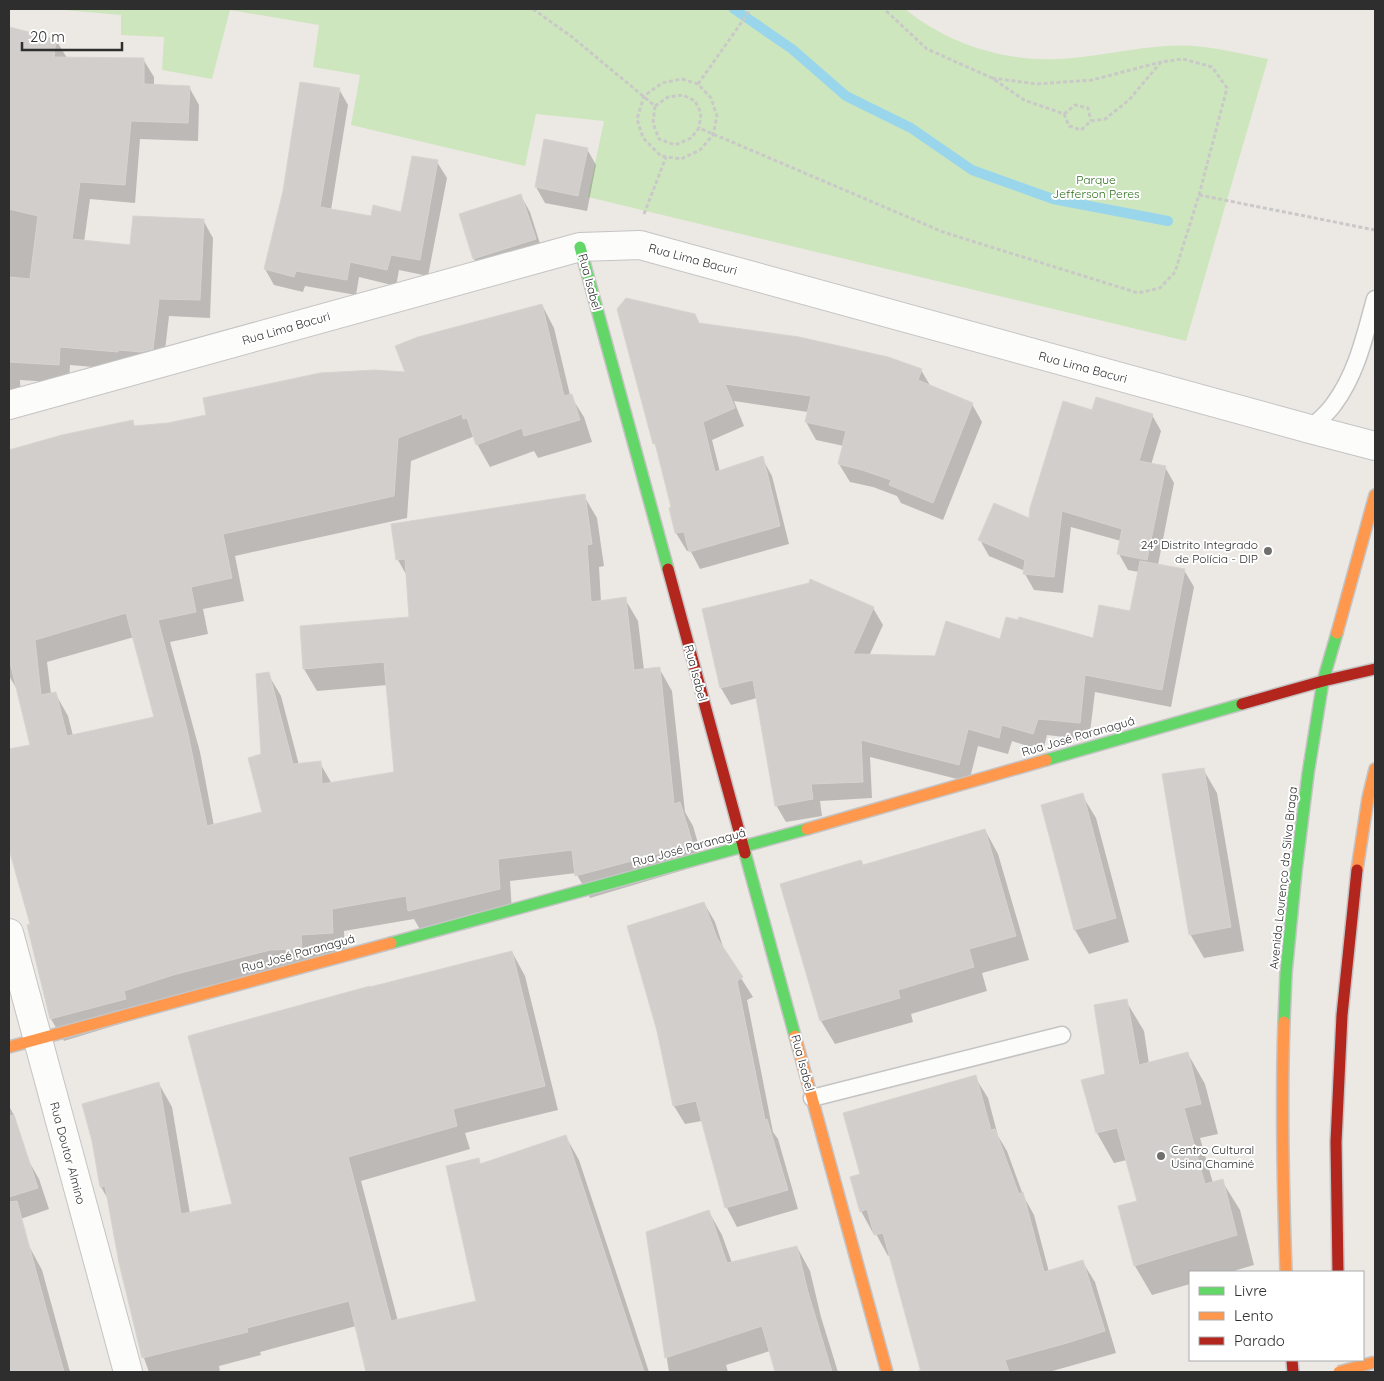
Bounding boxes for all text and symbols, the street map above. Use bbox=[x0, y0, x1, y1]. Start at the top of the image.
scale bar bbox=[22, 20, 122, 52]
text: 20 m bbox=[30, 27, 65, 46]
park label: Parque Jefferson Peres bbox=[1052, 172, 1140, 201]
street label: Rua Lima Bacuri bbox=[647, 240, 739, 278]
street label: Rua Isabel bbox=[575, 252, 605, 312]
street label: Rua Lima Bacuri bbox=[240, 308, 332, 348]
street label: Rua Lima Bacuri bbox=[1037, 348, 1129, 386]
place label: 24º Distrito Integrado de Polícia - DIP bbox=[1141, 537, 1258, 566]
marker: 24º Distrito Integrado de Polícia - DIP bbox=[1262, 545, 1274, 557]
street label: Rua Isabel bbox=[681, 643, 711, 703]
street label: Rua José Paranaguá bbox=[1020, 713, 1136, 759]
street label: Avenida Lourenço da Silva Braga bbox=[1266, 786, 1300, 970]
street label: Rua José Paranaguá bbox=[631, 825, 747, 869]
street label: Rua José Paranaguá bbox=[240, 931, 356, 975]
street label: Rua Isabel bbox=[788, 1033, 818, 1093]
street label: Rua Doutor Almino bbox=[47, 1100, 89, 1206]
place label: Centro Cultural Usina Chaminé bbox=[1171, 1142, 1255, 1171]
marker: Centro Cultural Usina Chaminé bbox=[1155, 1150, 1167, 1162]
legend bbox=[1189, 1271, 1364, 1361]
text: Livre bbox=[1234, 1281, 1267, 1300]
text: Lento bbox=[1234, 1306, 1273, 1325]
text: Parado bbox=[1234, 1331, 1285, 1350]

